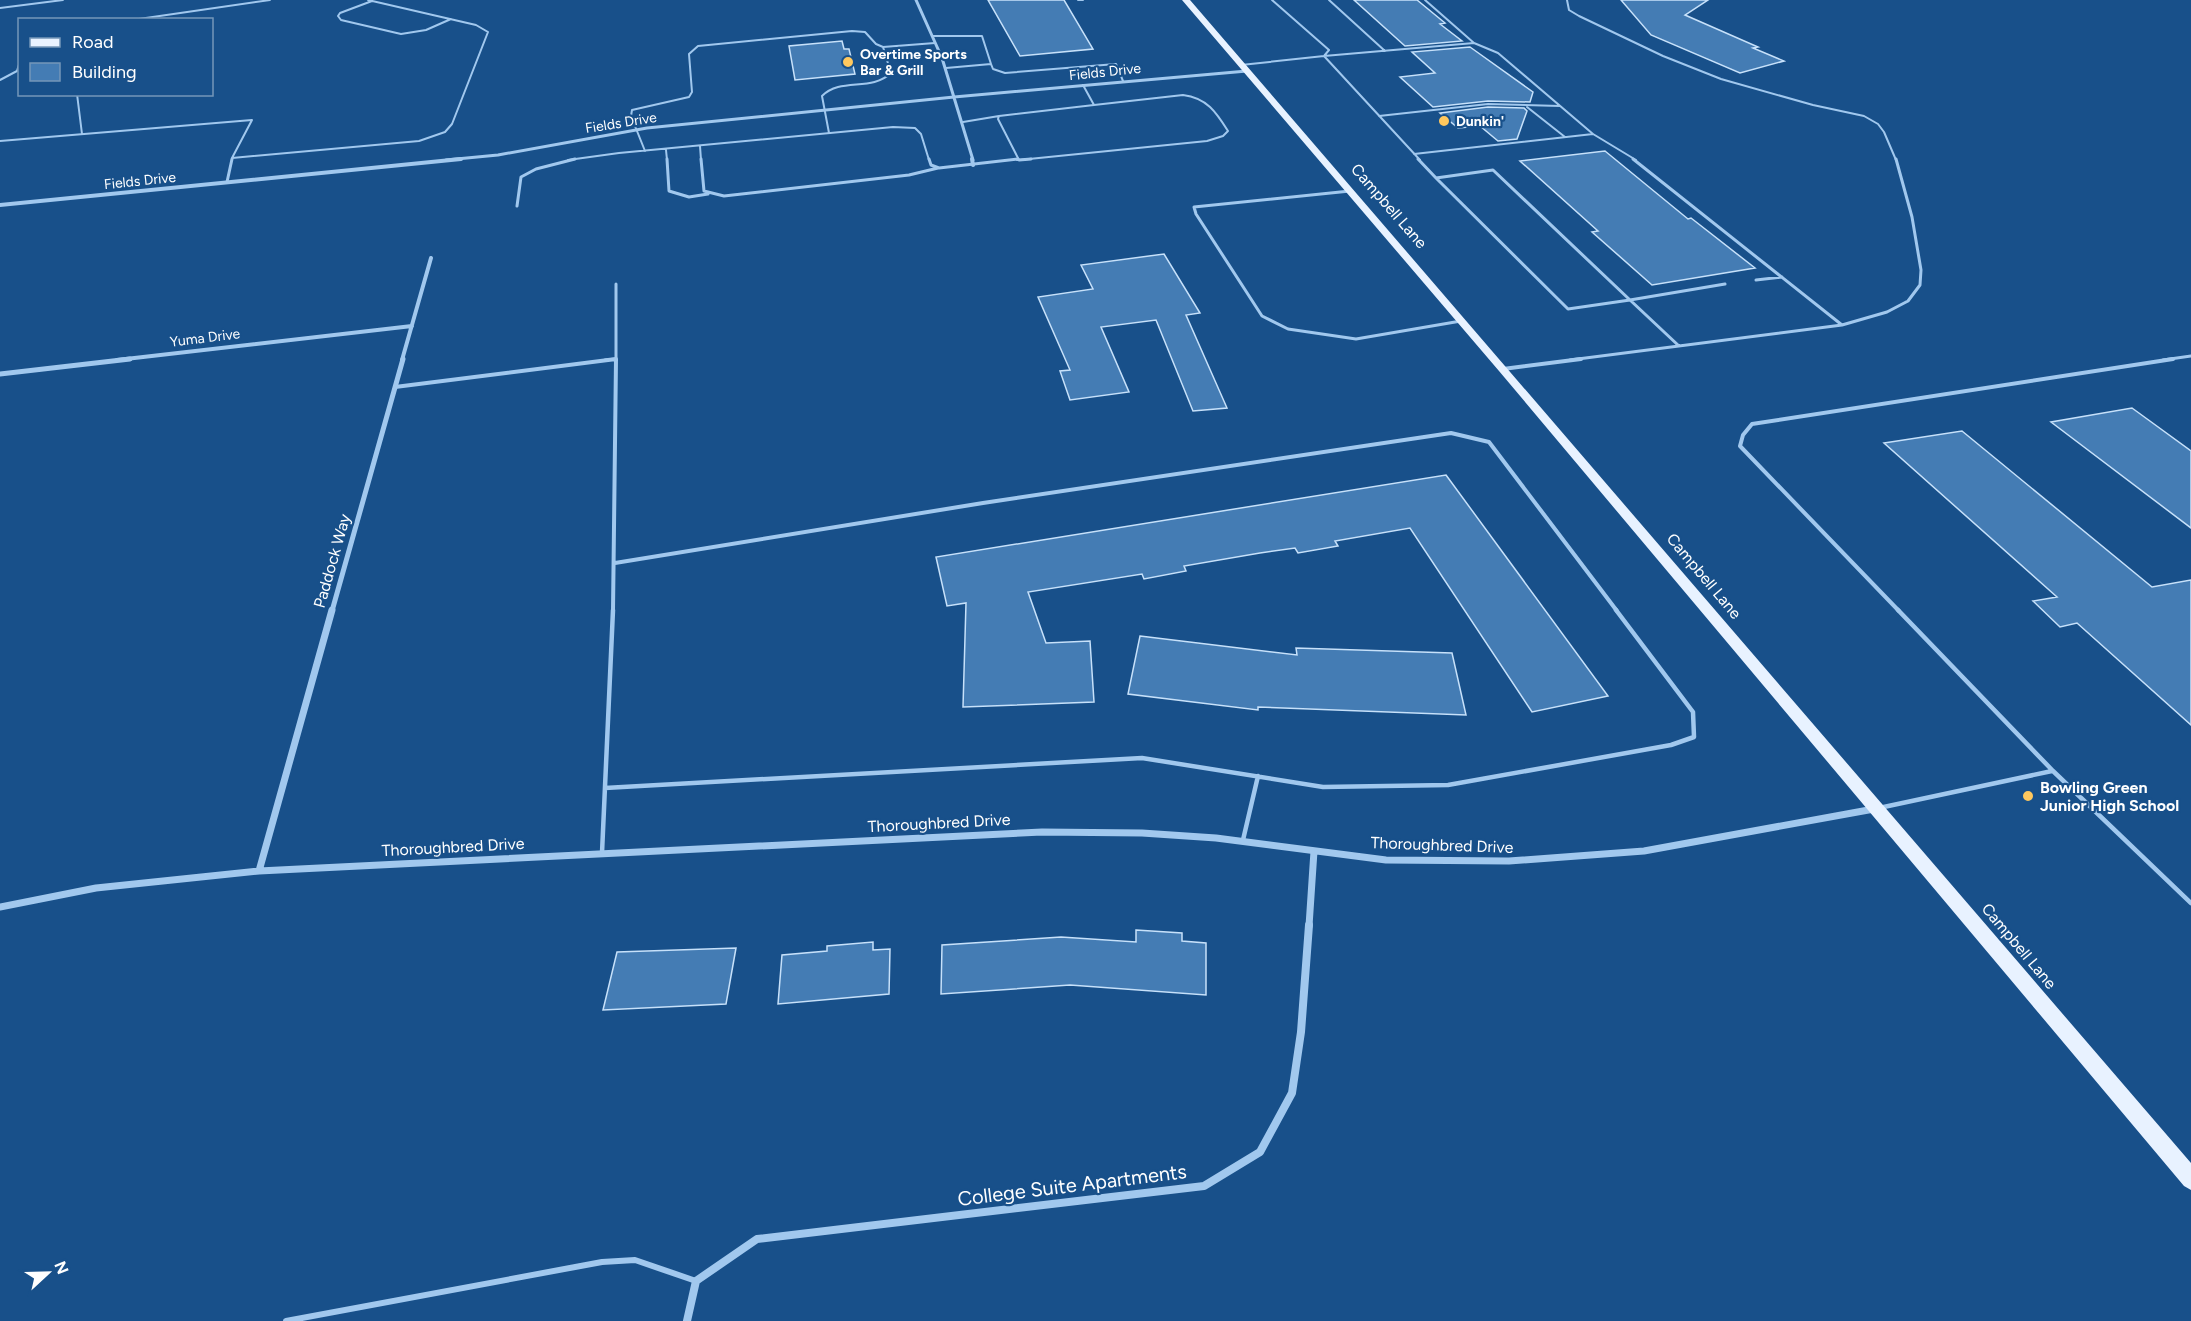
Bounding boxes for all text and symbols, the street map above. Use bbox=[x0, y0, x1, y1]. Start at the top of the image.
legend bbox=[18, 18, 213, 96]
text: Road bbox=[72, 31, 113, 53]
place label: Overtime Sports Bar & Grill bbox=[860, 46, 967, 79]
marker: Overtime Sports Bar & Grill bbox=[841, 55, 855, 69]
street label: Fields Drive bbox=[1068, 60, 1142, 84]
text: Building bbox=[72, 61, 137, 83]
street label: Fields Drive bbox=[584, 109, 658, 137]
place label: Dunkin' bbox=[1456, 113, 1504, 130]
marker: Dunkin' bbox=[1437, 114, 1451, 128]
street label: Campbell Lane bbox=[1347, 160, 1431, 252]
street label: Fields Drive bbox=[103, 169, 177, 193]
street label: Yuma Drive bbox=[169, 325, 241, 351]
street label: Paddock Way bbox=[310, 511, 355, 610]
street label: Campbell Lane bbox=[1663, 529, 1746, 623]
place label: Bowling Green Junior High School bbox=[2040, 778, 2179, 815]
marker: Bowling Green Junior High School bbox=[2021, 789, 2035, 803]
street label: Thoroughbred Drive bbox=[867, 810, 1011, 836]
street label: Thoroughbred Drive bbox=[1370, 833, 1514, 857]
street label: Thoroughbred Drive bbox=[381, 834, 525, 860]
street label: Campbell Lane bbox=[1978, 899, 2061, 993]
street label: College Suite Apartments bbox=[956, 1159, 1188, 1211]
north arrow bbox=[18, 1243, 78, 1303]
text: N bbox=[50, 1258, 73, 1277]

